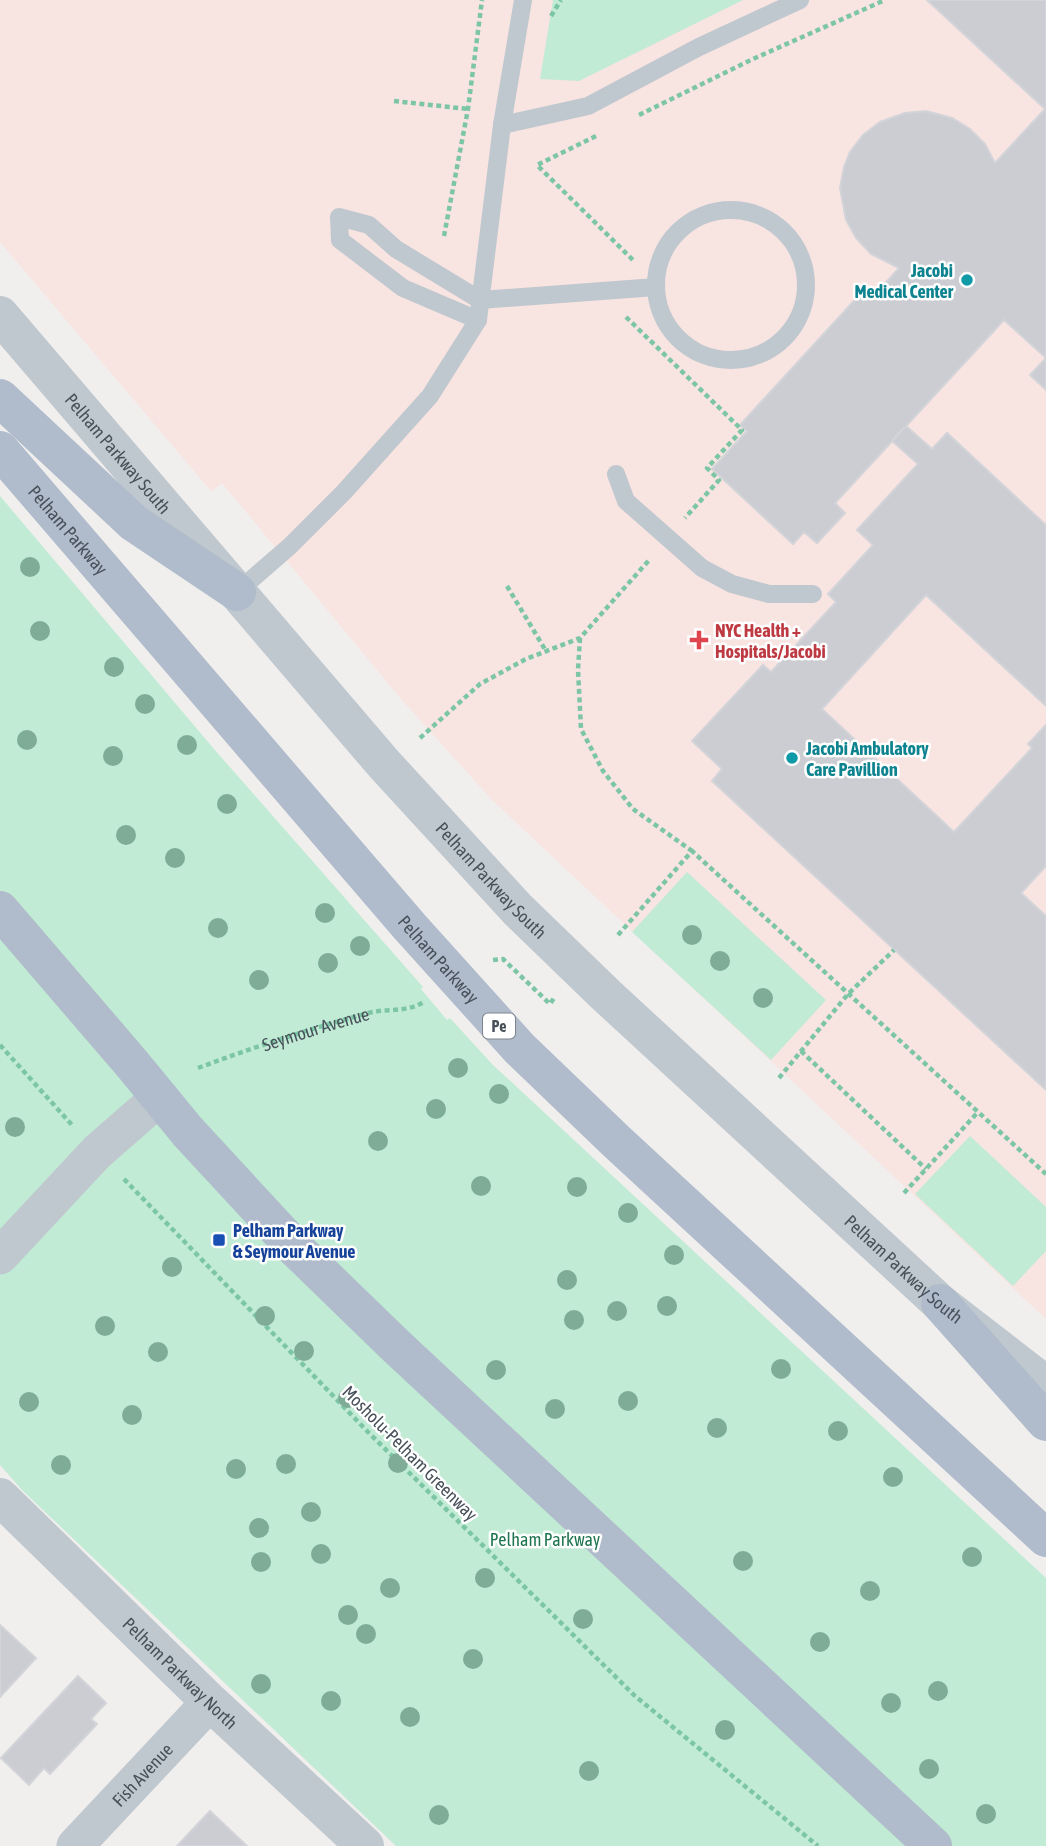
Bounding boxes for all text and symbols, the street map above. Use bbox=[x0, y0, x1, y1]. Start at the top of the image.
place label: Jacobi Medical Center bbox=[854, 260, 954, 302]
marker: Jacobi Medical Center bbox=[959, 272, 975, 288]
street label: Pelham Parkway South bbox=[61, 389, 176, 518]
street label: Pelham Parkway bbox=[24, 481, 112, 578]
place label: NYC Health + Hospitals/Jacobi bbox=[715, 620, 826, 662]
marker: NYC Health + Hospitals/Jacobi bbox=[689, 630, 709, 650]
place label: Jacobi Ambulatory Care Pavillion bbox=[805, 738, 929, 780]
marker: Jacobi Ambulatory Care Pavillion bbox=[784, 750, 800, 766]
street label: Pelham Parkway South bbox=[432, 818, 551, 942]
street label: Pelham Parkway bbox=[394, 911, 484, 1007]
street label: Seymour Avenue bbox=[259, 1003, 371, 1055]
road number: Pe bbox=[483, 1014, 515, 1038]
street label: Pelham Parkway South bbox=[841, 1210, 967, 1327]
place label: Pelham Parkway & Seymour Avenue bbox=[233, 1220, 356, 1262]
marker: Pelham Parkway & Seymour Avenue bbox=[211, 1232, 227, 1248]
street label: Mosholu-Pelham Greenway bbox=[338, 1381, 482, 1525]
park label: Pelham Parkway bbox=[490, 1529, 600, 1550]
street label: Pelham Parkway North bbox=[119, 1613, 242, 1733]
street label: Fish Avenue bbox=[107, 1739, 177, 1810]

